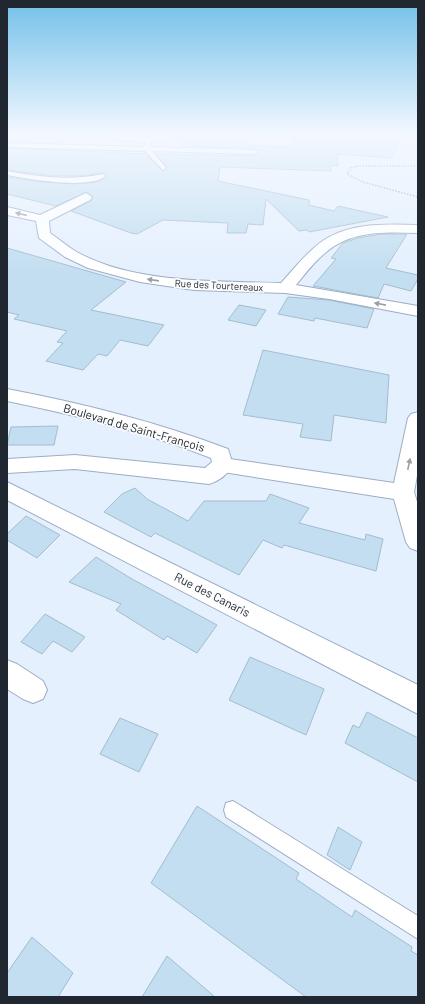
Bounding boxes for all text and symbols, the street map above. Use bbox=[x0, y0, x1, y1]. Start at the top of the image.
one-way arrow bbox=[15, 211, 27, 217]
one-way arrow bbox=[147, 277, 159, 283]
street label: Rue des Tourtereaux bbox=[174, 277, 264, 293]
one-way arrow bbox=[374, 301, 386, 307]
street label: Boulevard de Saint-François bbox=[62, 400, 207, 454]
one-way arrow bbox=[406, 458, 412, 470]
street label: Rue des Canaris bbox=[172, 569, 253, 619]

